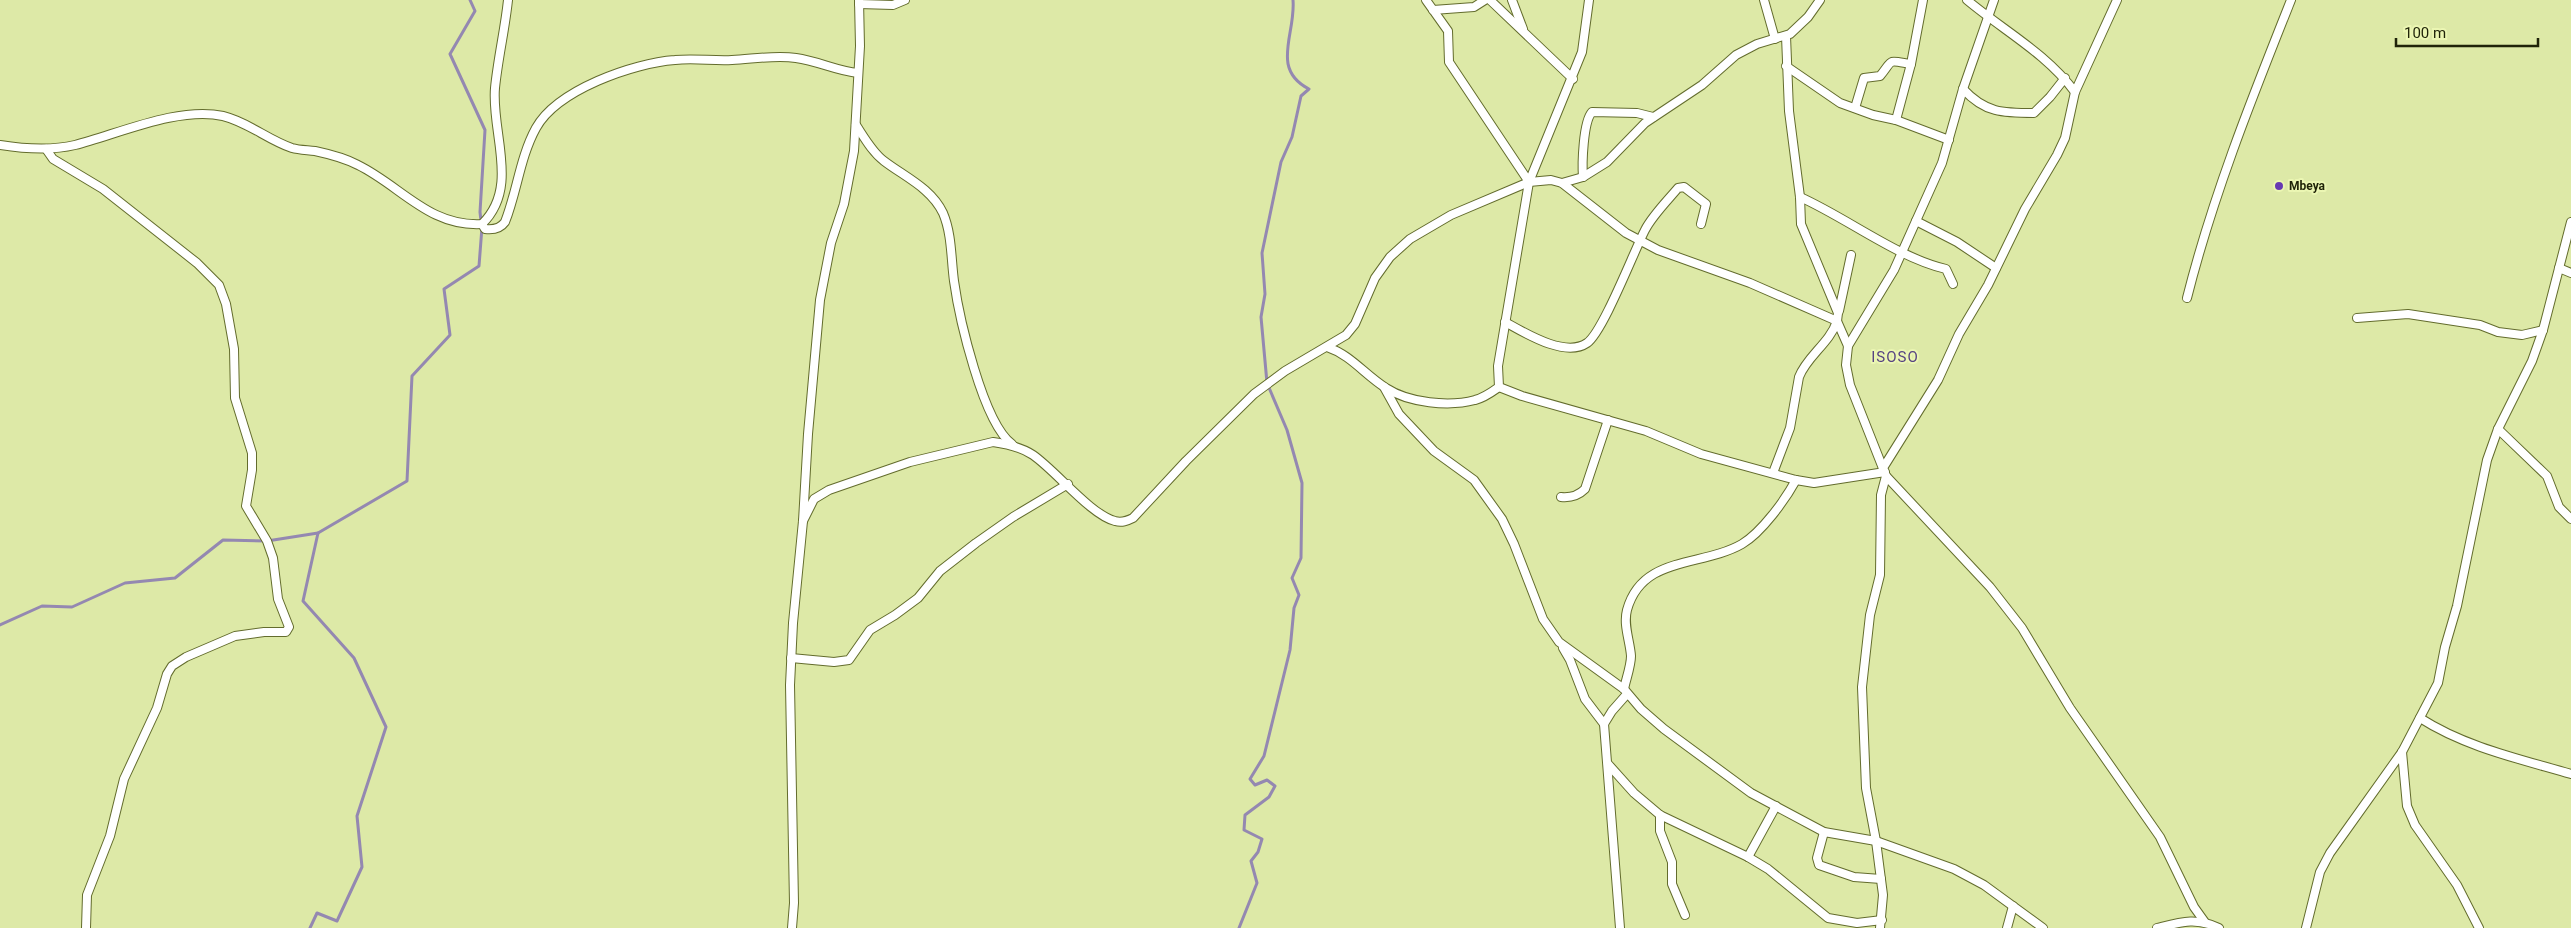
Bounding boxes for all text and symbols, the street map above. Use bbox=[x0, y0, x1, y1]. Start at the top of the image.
scale bar bbox=[2396, 15, 2538, 47]
text: 100 m bbox=[2404, 24, 2446, 42]
place label: Mbeya bbox=[2289, 179, 2326, 193]
marker: Mbeya bbox=[2273, 180, 2285, 192]
district label: ISOSO bbox=[1871, 348, 1919, 366]

